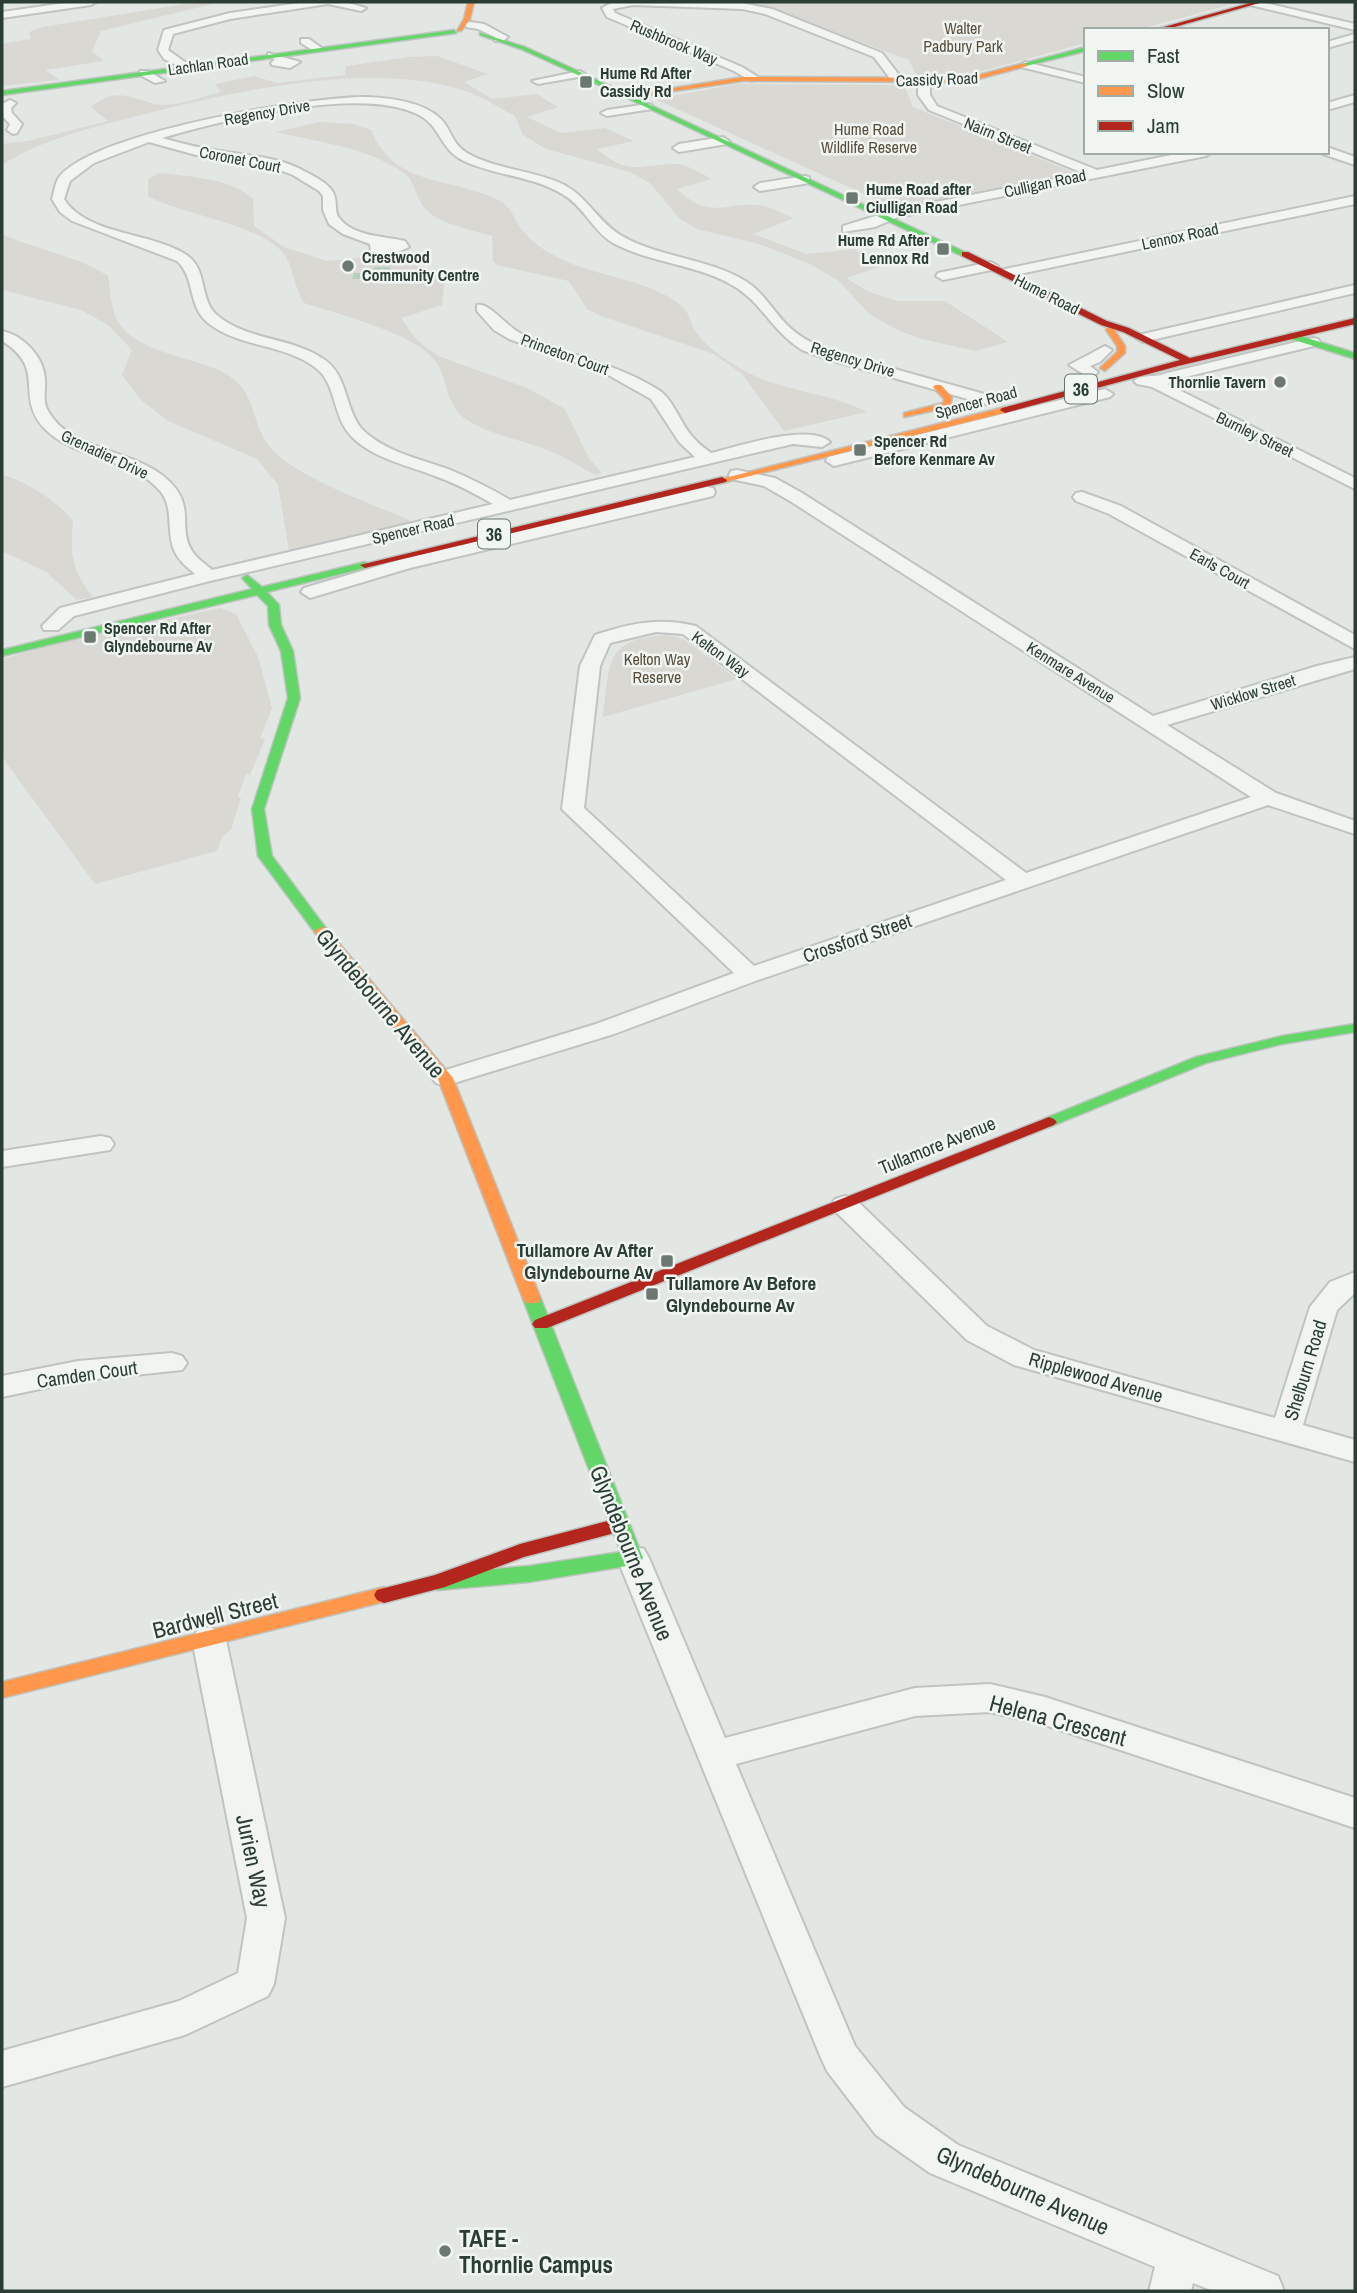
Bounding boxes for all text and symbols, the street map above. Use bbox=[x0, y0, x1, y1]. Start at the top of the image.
street label: Rushbrook Way bbox=[627, 14, 721, 70]
park label: Walter Padbury Park bbox=[923, 17, 1003, 57]
legend bbox=[1084, 28, 1329, 154]
text: Fast bbox=[1147, 41, 1180, 70]
street label: Lachlan Road bbox=[166, 47, 250, 81]
place label: Hume Rd After Cassidy Rd bbox=[600, 62, 692, 102]
street label: Cassidy Road bbox=[895, 67, 979, 91]
marker: Hume Rd After Cassidy Rd bbox=[578, 74, 594, 90]
text: Slow bbox=[1147, 76, 1185, 105]
street label: Regency Drive bbox=[222, 94, 312, 130]
text: Jam bbox=[1147, 111, 1180, 140]
street label: Nairn Street bbox=[961, 112, 1035, 159]
park label: Hume Road Wildlife Reserve bbox=[821, 118, 917, 158]
street label: Coronet Court bbox=[197, 140, 283, 178]
street label: Culligan Road bbox=[1002, 164, 1088, 202]
place label: Hume Road after Ciulligan Road bbox=[866, 178, 972, 218]
marker: Hume Road after Ciulligan Road bbox=[844, 190, 860, 206]
street label: Lennox Road bbox=[1140, 217, 1220, 255]
place label: Hume Rd After Lennox Rd bbox=[838, 229, 930, 269]
marker: Hume Rd After Lennox Rd bbox=[935, 241, 951, 257]
place label: Crestwood Community Centre bbox=[362, 246, 479, 286]
marker: Crestwood Community Centre bbox=[340, 258, 356, 274]
street label: Hume Road bbox=[1011, 268, 1083, 320]
street label: Princeton Court bbox=[518, 328, 612, 380]
street label: Regency Drive bbox=[808, 336, 898, 382]
place label: Thornlie Tavern bbox=[1169, 371, 1266, 393]
road number: 36 bbox=[1065, 374, 1097, 404]
marker: Thornlie Tavern bbox=[1272, 374, 1288, 390]
street label: Spencer Road bbox=[933, 381, 1019, 423]
street label: Burnley Street bbox=[1213, 406, 1297, 462]
street label: Grenadier Drive bbox=[58, 424, 152, 484]
place label: Spencer Rd Before Kenmare Av bbox=[874, 430, 996, 470]
marker: Spencer Rd Before Kenmare Av bbox=[852, 442, 868, 458]
street label: Spencer Road bbox=[370, 509, 456, 549]
road number: 36 bbox=[478, 520, 510, 548]
street label: Earls Court bbox=[1186, 542, 1254, 594]
place label: Spencer Rd After Glyndebourne Av bbox=[104, 617, 213, 657]
street label: Kelton Way bbox=[688, 626, 755, 683]
marker: Spencer Rd After Glyndebourne Av bbox=[82, 629, 98, 645]
street label: Kenmare Avenue bbox=[1023, 636, 1119, 708]
park label: Kelton Way Reserve bbox=[624, 648, 691, 688]
street label: Wicklow Street bbox=[1208, 669, 1298, 715]
street label: Crossford Street bbox=[799, 907, 915, 969]
street label: Glyndebourne Avenue bbox=[309, 922, 453, 1084]
street label: Tullamore Avenue bbox=[875, 1110, 999, 1180]
place label: Tullamore Av After Glyndebourne Av bbox=[516, 1237, 653, 1285]
marker: Tullamore Av After Glyndebourne Av bbox=[659, 1253, 675, 1269]
place label: Tullamore Av Before Glyndebourne Av bbox=[666, 1270, 816, 1318]
marker: Tullamore Av Before Glyndebourne Av bbox=[644, 1286, 660, 1302]
street label: Shelburn Road bbox=[1277, 1317, 1333, 1423]
street label: Ripplewood Avenue bbox=[1026, 1345, 1166, 1409]
street label: Camden Court bbox=[35, 1354, 140, 1394]
street label: Glyndebourne Avenue bbox=[583, 1461, 681, 1645]
street label: Bardwell Street bbox=[149, 1584, 281, 1646]
street label: Helena Crescent bbox=[986, 1687, 1130, 1753]
street label: Jurien Way bbox=[229, 1811, 279, 1911]
street label: Glyndebourne Avenue bbox=[932, 2138, 1114, 2242]
place label: TAFE - Thornlie Campus bbox=[459, 2223, 613, 2280]
marker: TAFE - Thornlie Campus bbox=[437, 2243, 453, 2259]

